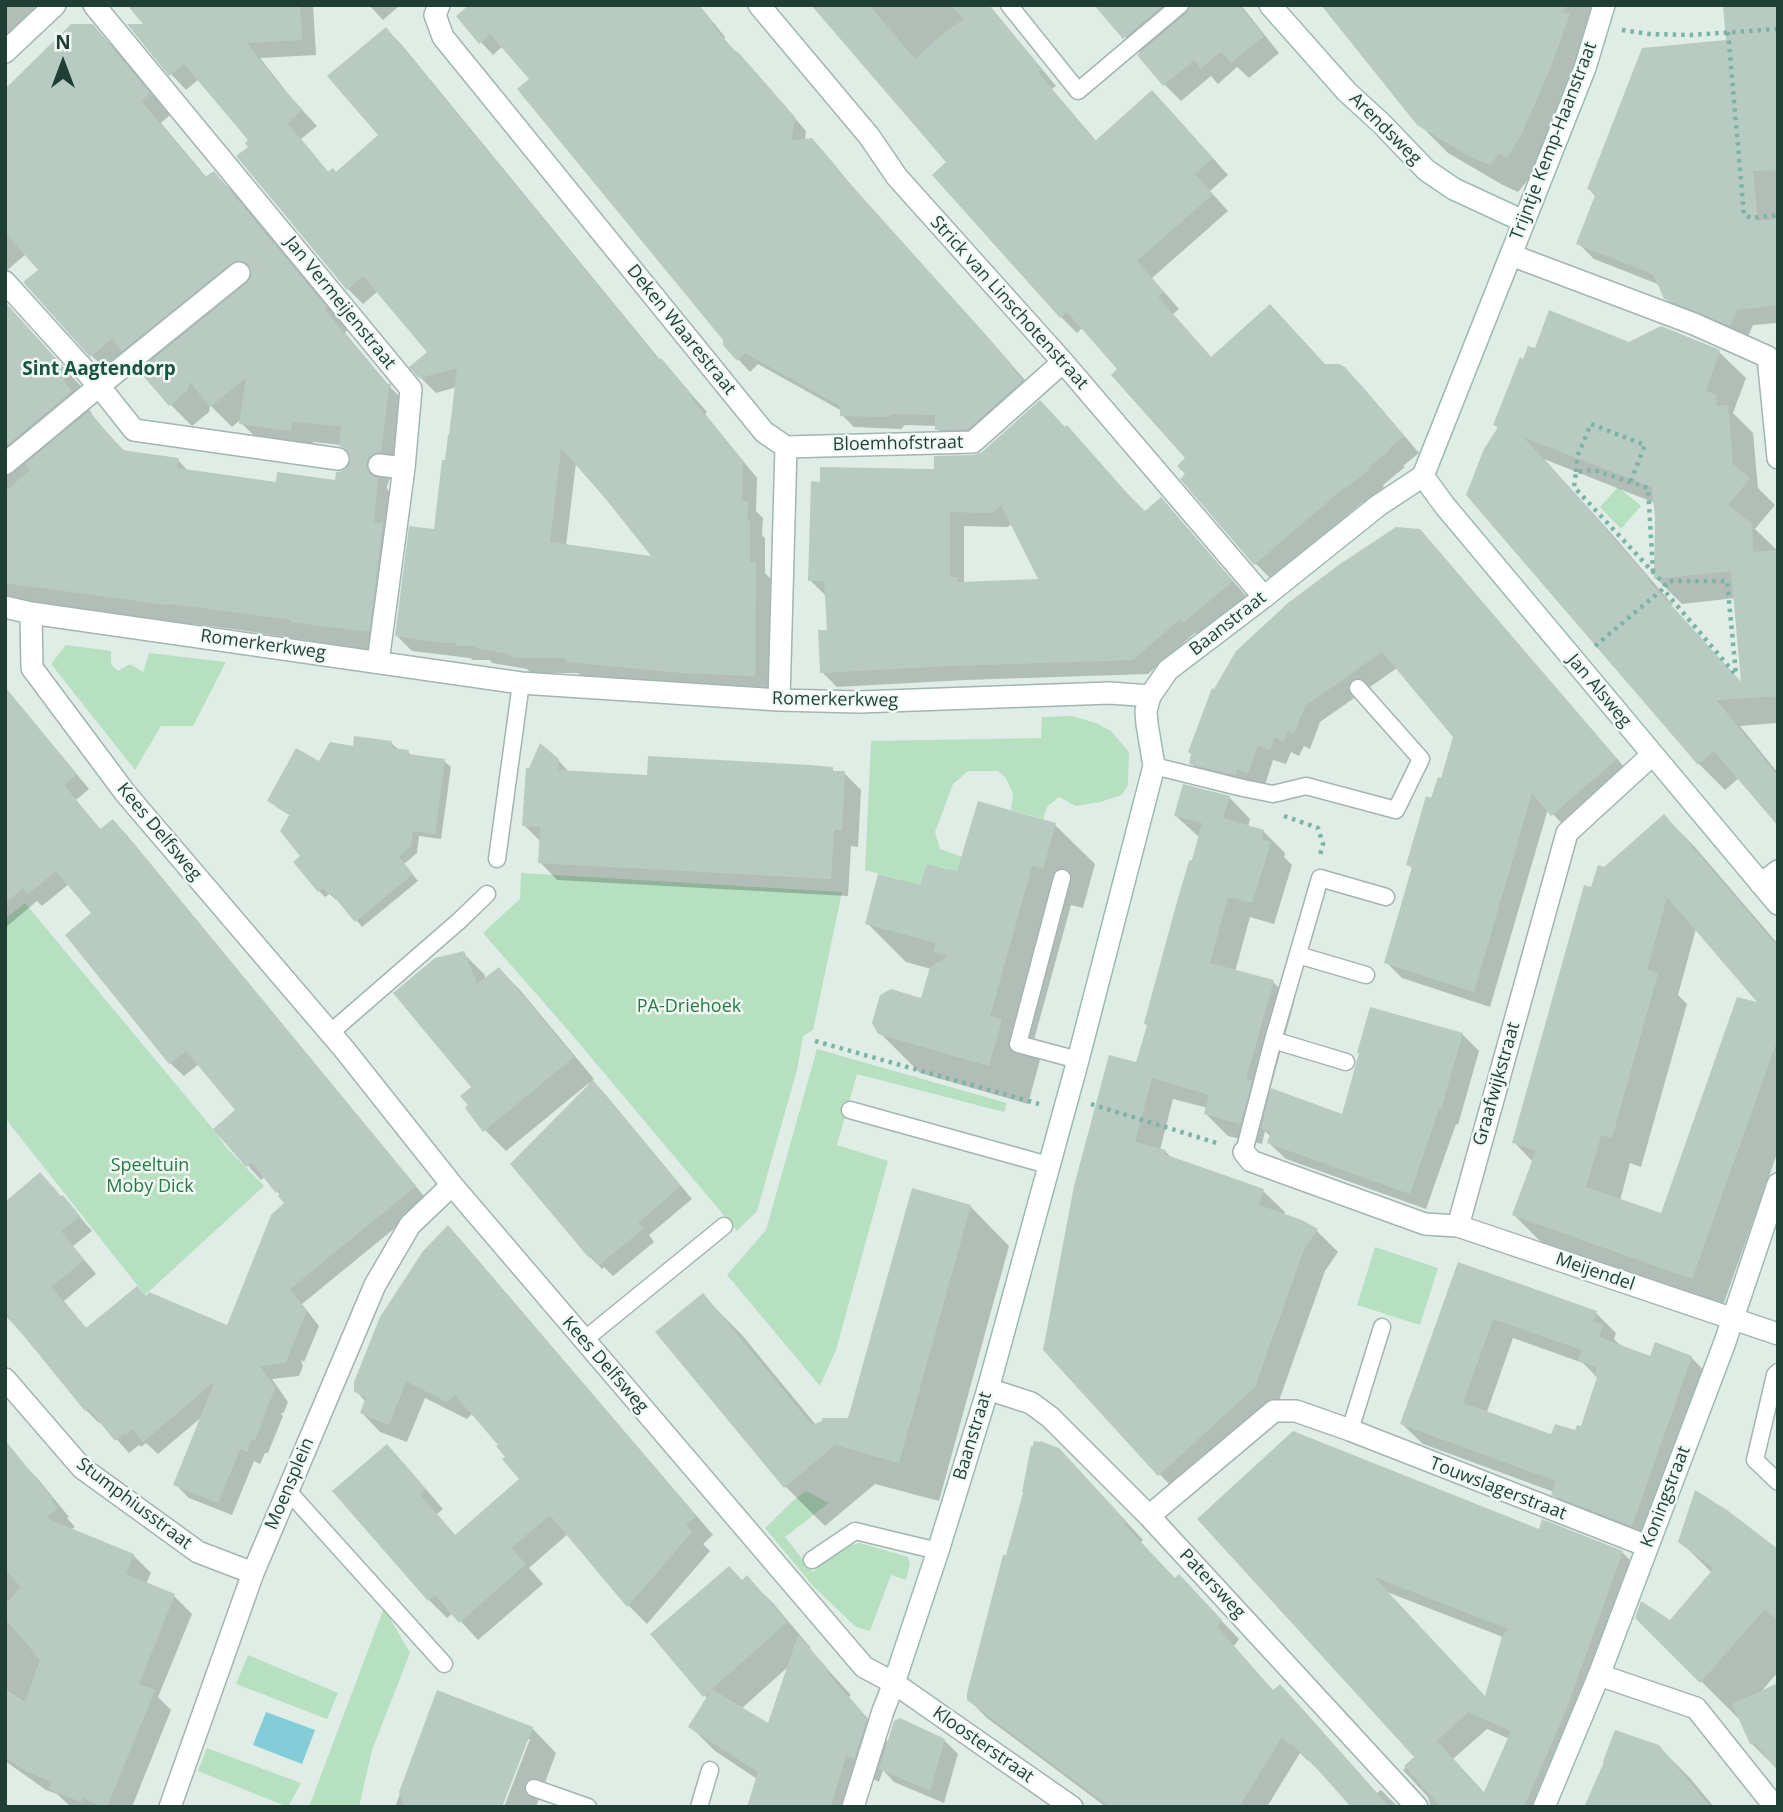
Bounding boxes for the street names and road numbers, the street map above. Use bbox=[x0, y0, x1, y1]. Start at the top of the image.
street label: Trijntje Kemp-Haanstraat bbox=[1506, 39, 1602, 243]
street label: Arendsweg bbox=[1344, 88, 1426, 170]
street label: Strick van Linschotenstraat bbox=[925, 212, 1093, 394]
street label: Jan Vermeijenstraat bbox=[280, 232, 400, 374]
street label: Deken Waarestraat bbox=[622, 261, 740, 399]
street label: Bloemhofstraat bbox=[833, 432, 963, 456]
street label: Baanstraat bbox=[1185, 587, 1271, 661]
street label: Romerkerkweg bbox=[199, 626, 327, 664]
street label: Jan Alsweg bbox=[1562, 650, 1636, 732]
street label: Romerkerkweg bbox=[772, 688, 898, 712]
street label: Kees Delfsweg bbox=[112, 779, 206, 885]
street label: Graafwijkstraat bbox=[1469, 1020, 1525, 1148]
street label: Meijendel bbox=[1553, 1248, 1637, 1296]
street label: Kees Delfsweg bbox=[557, 1312, 653, 1418]
street label: Baanstraat bbox=[949, 1389, 997, 1483]
street label: Moensplein bbox=[261, 1435, 319, 1533]
street label: Koningstraat bbox=[1637, 1443, 1695, 1551]
street label: Touwslagerstraat bbox=[1427, 1453, 1569, 1525]
street label: Stumphiusstraat bbox=[72, 1454, 196, 1554]
street label: Patersweg bbox=[1174, 1545, 1250, 1623]
street label: Kloosterstraat bbox=[928, 1702, 1038, 1788]

